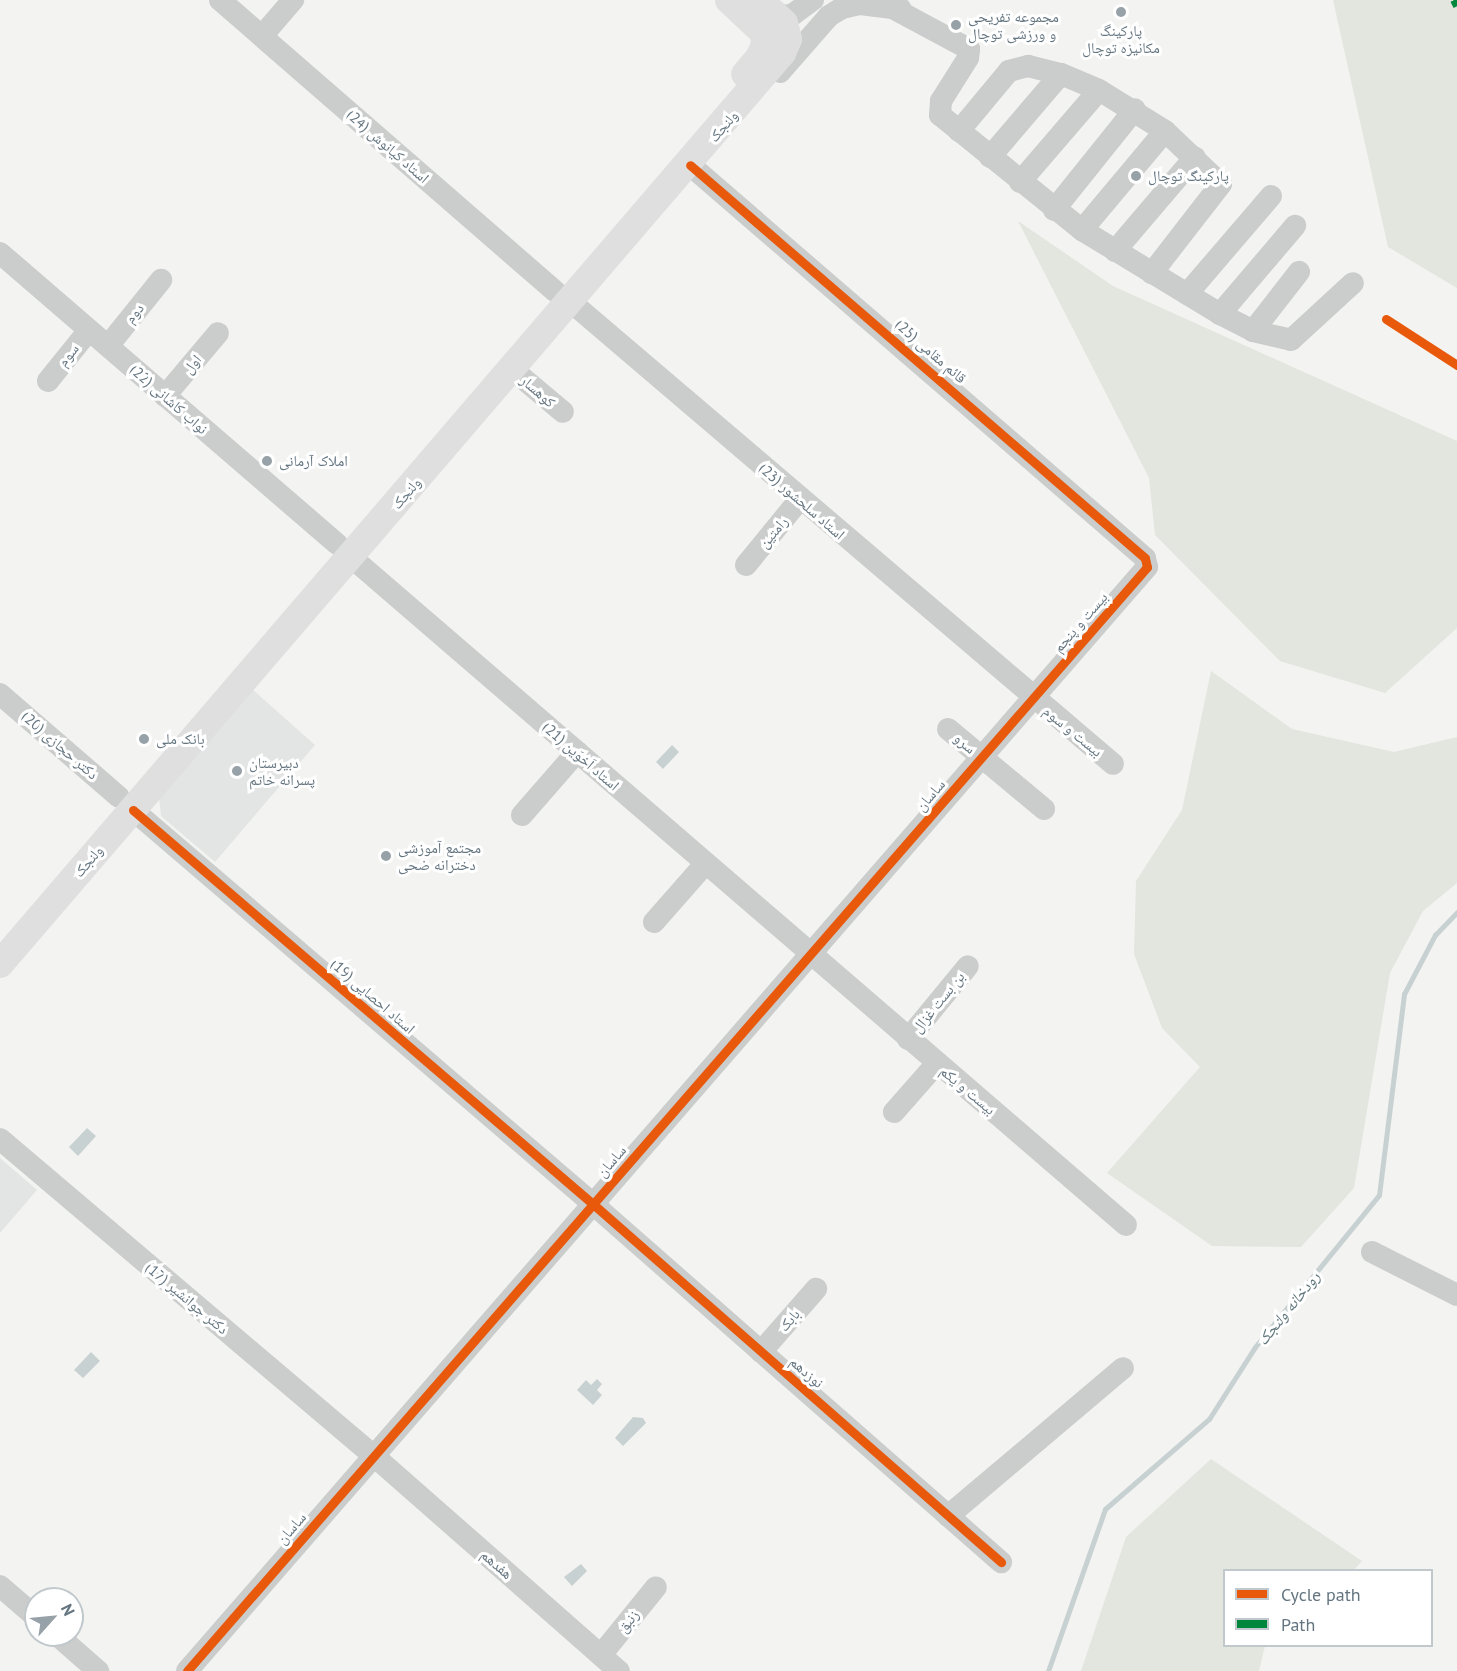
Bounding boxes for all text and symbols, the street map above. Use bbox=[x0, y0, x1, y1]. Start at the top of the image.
marker: پارکینگ مکانیزه توچال bbox=[1114, 5, 1128, 19]
place label: مجموعه تفریحی و ورزشی توچال bbox=[968, 7, 1059, 42]
marker: مجموعه تفریحی و ورزشی توچال bbox=[949, 18, 963, 32]
place label: پارکینگ مکانیزه توچال bbox=[1082, 21, 1160, 56]
street label: استاد کیانوش (24) bbox=[343, 105, 433, 187]
street label: ولنجک bbox=[704, 106, 742, 146]
place label: پارکینگ توچال bbox=[1148, 167, 1229, 185]
marker: پارکینگ توچال bbox=[1129, 169, 1143, 183]
street label: دوم bbox=[121, 299, 147, 327]
street label: قائم مقامی (25) bbox=[892, 315, 970, 387]
street label: سوم bbox=[53, 340, 83, 370]
street label: اول bbox=[179, 351, 205, 377]
street label: نواب کاشانی (22) bbox=[126, 360, 212, 438]
street label: کوهسار bbox=[517, 371, 559, 411]
place label: املاک آرمانی bbox=[279, 452, 348, 470]
marker: املاک آرمانی bbox=[260, 454, 274, 468]
street label: استاد سلحشور (23) bbox=[755, 459, 849, 543]
street label: ولنجک bbox=[387, 473, 425, 513]
street label: رامتین bbox=[755, 513, 791, 551]
street label: بیست و پنجم bbox=[1049, 588, 1111, 656]
street label: بیست و سوم bbox=[1040, 702, 1106, 760]
street label: دکتر حجازی (20) bbox=[18, 707, 102, 783]
street label: استاد اَخوَين (21) bbox=[539, 718, 623, 794]
street label: سرو bbox=[950, 729, 980, 757]
place label: بانک ملی bbox=[156, 730, 205, 748]
marker: بانک ملی bbox=[137, 732, 151, 746]
place label: دبیرستان پسرانه خاتم bbox=[249, 753, 315, 788]
marker: دبیرستان پسرانه خاتم bbox=[230, 764, 244, 778]
street label: ساسان bbox=[911, 775, 949, 815]
place label: مجتمع آموزشی دخترانه ضحی bbox=[398, 838, 481, 873]
street label: ولنجک bbox=[69, 841, 107, 881]
marker: مجتمع آموزشی دخترانه ضحی bbox=[379, 849, 393, 863]
street label: استاد احصایی (19) bbox=[327, 955, 419, 1037]
street label: بن بست غزال bbox=[908, 968, 968, 1036]
street label: بیست و یکم bbox=[937, 1062, 999, 1118]
street label: ساسان bbox=[592, 1141, 630, 1181]
street label: دکتر جوانشیر (17) bbox=[142, 1258, 232, 1338]
water label: رودخانه ولنجک bbox=[1253, 1267, 1323, 1349]
street label: بابک bbox=[774, 1305, 804, 1335]
street label: نوزدهم bbox=[786, 1353, 828, 1391]
street label: ساسان bbox=[272, 1508, 310, 1548]
street label: هفدهم bbox=[477, 1545, 517, 1583]
legend bbox=[1223, 1569, 1433, 1647]
text: Cycle path bbox=[1281, 1583, 1361, 1606]
north arrow bbox=[24, 1587, 84, 1647]
text: N bbox=[57, 1601, 80, 1619]
street label: زنبق bbox=[613, 1606, 643, 1636]
text: Path bbox=[1281, 1613, 1315, 1636]

